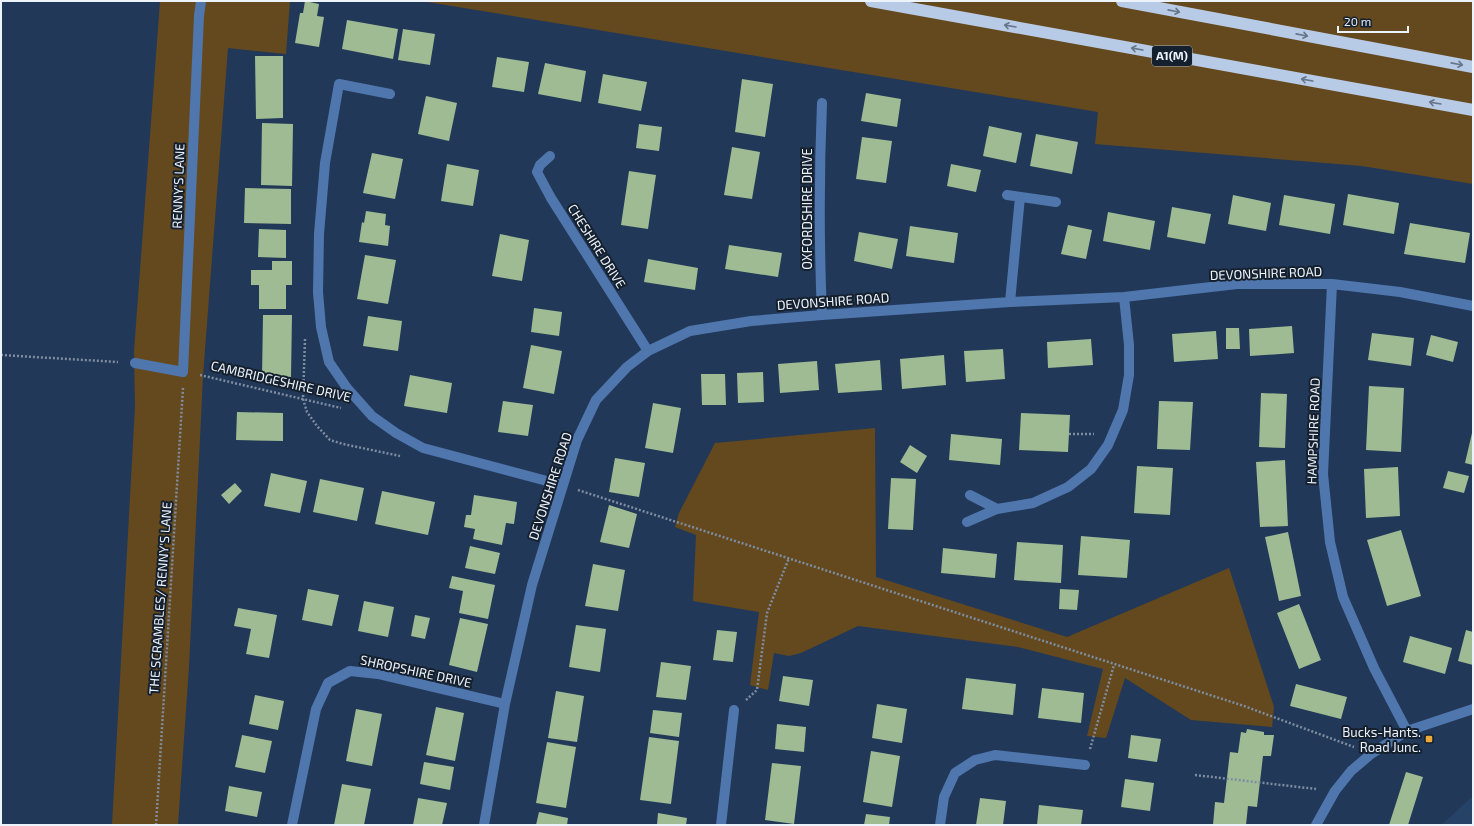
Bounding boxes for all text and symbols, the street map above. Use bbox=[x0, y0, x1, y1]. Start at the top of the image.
one-way arrow bbox=[1167, 7, 1180, 15]
scale bar bbox=[1338, 8, 1408, 34]
text: 20 m bbox=[1344, 14, 1371, 28]
one-way arrow bbox=[1003, 22, 1016, 30]
one-way arrow bbox=[1295, 31, 1308, 39]
one-way arrow bbox=[1131, 45, 1144, 53]
road number: A1(M) bbox=[1152, 46, 1192, 66]
one-way arrow bbox=[1450, 60, 1463, 68]
one-way arrow bbox=[1301, 76, 1314, 84]
one-way arrow bbox=[1429, 99, 1442, 107]
street label: RENNY'S LANE bbox=[169, 143, 187, 229]
street label: OXFORDSHIRE DRIVE bbox=[799, 148, 815, 270]
street label: CHESHIRE DRIVE bbox=[565, 201, 629, 291]
street label: DEVONSHIRE ROAD bbox=[1209, 263, 1323, 283]
street label: DEVONSHIRE ROAD bbox=[776, 289, 890, 313]
street label: CAMBRIDGESHIRE DRIVE bbox=[209, 357, 353, 405]
street label: HAMPSHIRE ROAD bbox=[1303, 377, 1323, 485]
street label: DEVONSHIRE ROAD bbox=[525, 430, 575, 542]
street label: THE SCRAMBLES/ RENNY'S LANE bbox=[145, 501, 175, 695]
street label: SHROPSHIRE DRIVE bbox=[359, 651, 473, 691]
place label: Bucks-Hants. Road Junc. bbox=[1342, 724, 1421, 755]
marker: Bucks-Hants. Road Junc. bbox=[1424, 734, 1434, 744]

